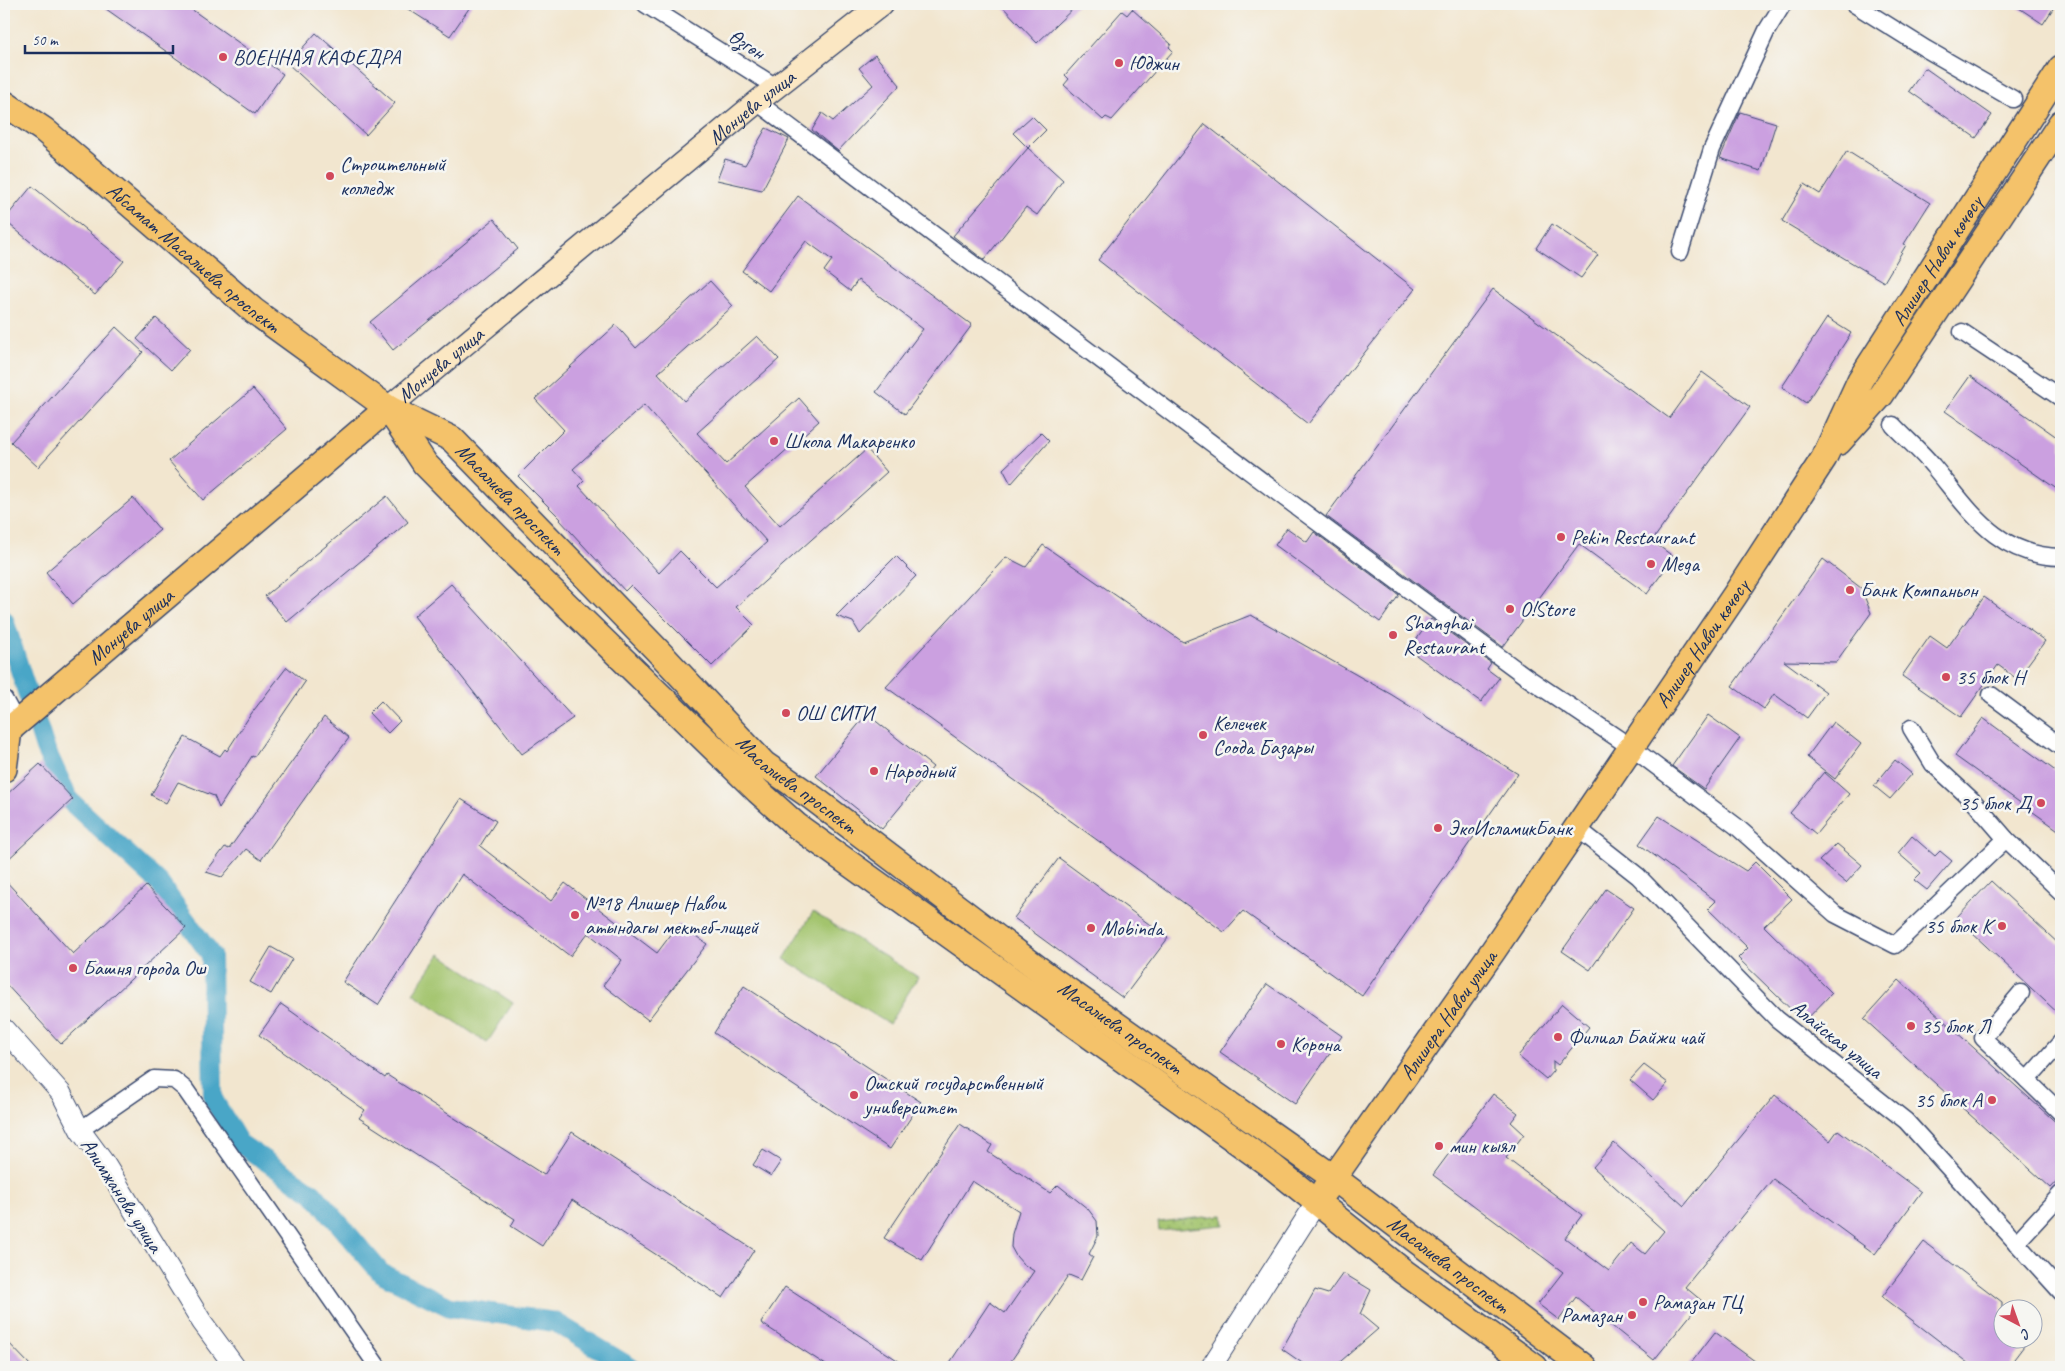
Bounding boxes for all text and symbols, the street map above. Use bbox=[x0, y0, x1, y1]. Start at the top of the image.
scale bar bbox=[25, 22, 172, 54]
street label: Өзгөн bbox=[723, 23, 771, 67]
text: 50 m bbox=[32, 31, 59, 50]
place label: ВОЕННАЯ КАФЕДРА bbox=[233, 44, 402, 70]
place label: Юджин bbox=[1129, 50, 1180, 76]
marker: ВОЕННАЯ КАФЕДРА bbox=[217, 51, 229, 63]
marker: Юджин bbox=[1113, 57, 1125, 69]
street label: Монуева улица bbox=[703, 63, 802, 150]
place label: Строительный колледж bbox=[340, 151, 447, 201]
marker: Строительный колледж bbox=[324, 170, 336, 182]
street label: Абсамат Масалиева проспект bbox=[102, 177, 286, 339]
street label: Алишер Навои көчөсү bbox=[1886, 189, 1990, 330]
street label: Монуева улица bbox=[392, 320, 490, 408]
place label: Школа Макаренко bbox=[784, 428, 916, 454]
marker: Школа Макаренко bbox=[768, 435, 780, 447]
street label: Масалиева проспект bbox=[450, 438, 572, 562]
place label: Pekin Restaurant bbox=[1571, 524, 1696, 550]
marker: Pekin Restaurant bbox=[1555, 531, 1567, 543]
place label: Mega bbox=[1661, 551, 1700, 577]
marker: Mega bbox=[1645, 558, 1657, 570]
street label: Алишер Навои көчөсү bbox=[1649, 573, 1756, 713]
place label: Банк Компаньон bbox=[1860, 577, 1979, 603]
street label: Монуева улица bbox=[82, 582, 180, 670]
marker: Банк Компаньон bbox=[1844, 584, 1856, 596]
place label: O!Store bbox=[1520, 596, 1575, 622]
marker: O!Store bbox=[1504, 603, 1516, 615]
place label: Shanghai Restaurant bbox=[1403, 610, 1486, 660]
marker: Shanghai Restaurant bbox=[1387, 629, 1399, 641]
place label: 35 блок Н bbox=[1956, 664, 2028, 690]
marker: 35 блок Н bbox=[1940, 671, 1952, 683]
place label: ОШ СИТИ bbox=[796, 700, 877, 726]
marker: ОШ СИТИ bbox=[780, 707, 792, 719]
place label: Келечек Соода Базары bbox=[1213, 710, 1315, 760]
marker: Келечек Соода Базары bbox=[1197, 729, 1209, 741]
street label: Масалиева проспект bbox=[731, 730, 863, 841]
place label: Народный bbox=[884, 758, 957, 784]
marker: Народный bbox=[868, 765, 880, 777]
place label: 35 блок Д bbox=[1959, 790, 2033, 816]
marker: 35 блок Д bbox=[2035, 797, 2047, 809]
place label: ЭкоИсламикБанк bbox=[1448, 815, 1574, 841]
marker: ЭкоИсламикБанк bbox=[1432, 822, 1444, 834]
place label: №18 Алишер Навои атындагы мектеб-лицей bbox=[585, 890, 760, 940]
marker: №18 Алишер Навои атындагы мектеб-лицей bbox=[569, 909, 581, 921]
place label: 35 блок К bbox=[1925, 913, 1997, 939]
place label: Mobinda bbox=[1101, 915, 1165, 941]
marker: 35 блок К bbox=[1996, 920, 2008, 932]
marker: Mobinda bbox=[1085, 922, 1097, 934]
street label: Алишера Навои улица bbox=[1394, 943, 1504, 1085]
place label: Башня города Ош bbox=[83, 955, 207, 981]
marker: Башня города Ош bbox=[67, 962, 79, 974]
street label: Масалиева проспект bbox=[1053, 975, 1189, 1081]
street label: Алайская улица bbox=[1786, 994, 1889, 1085]
place label: 35 блок Л bbox=[1921, 1013, 1993, 1039]
marker: 35 блок Л bbox=[1905, 1020, 1917, 1032]
place label: Филиал Байжи чай bbox=[1568, 1024, 1706, 1050]
place label: Корона bbox=[1291, 1031, 1343, 1057]
marker: Филиал Байжи чай bbox=[1552, 1031, 1564, 1043]
marker: Корона bbox=[1275, 1038, 1287, 1050]
place label: Ошский государственный университет bbox=[862, 1070, 1045, 1120]
place label: 35 блок А bbox=[1915, 1087, 1983, 1113]
marker: Ошский государственный университет bbox=[848, 1089, 860, 1101]
marker: 35 блок А bbox=[1986, 1094, 1998, 1106]
street label: Алимжанова улица bbox=[75, 1133, 170, 1259]
place label: мин кыял bbox=[1449, 1133, 1516, 1159]
marker: мин кыял bbox=[1433, 1140, 1445, 1152]
street label: Масалиева проспект bbox=[1382, 1210, 1516, 1320]
place label: Рамазан ТЦ bbox=[1653, 1289, 1745, 1315]
marker: Рамазан ТЦ bbox=[1637, 1296, 1649, 1308]
north arrow bbox=[1992, 1298, 2042, 1348]
place label: Рамазан bbox=[1561, 1302, 1623, 1328]
marker: Рамазан bbox=[1626, 1309, 1638, 1321]
text: С bbox=[2016, 1325, 2034, 1343]

